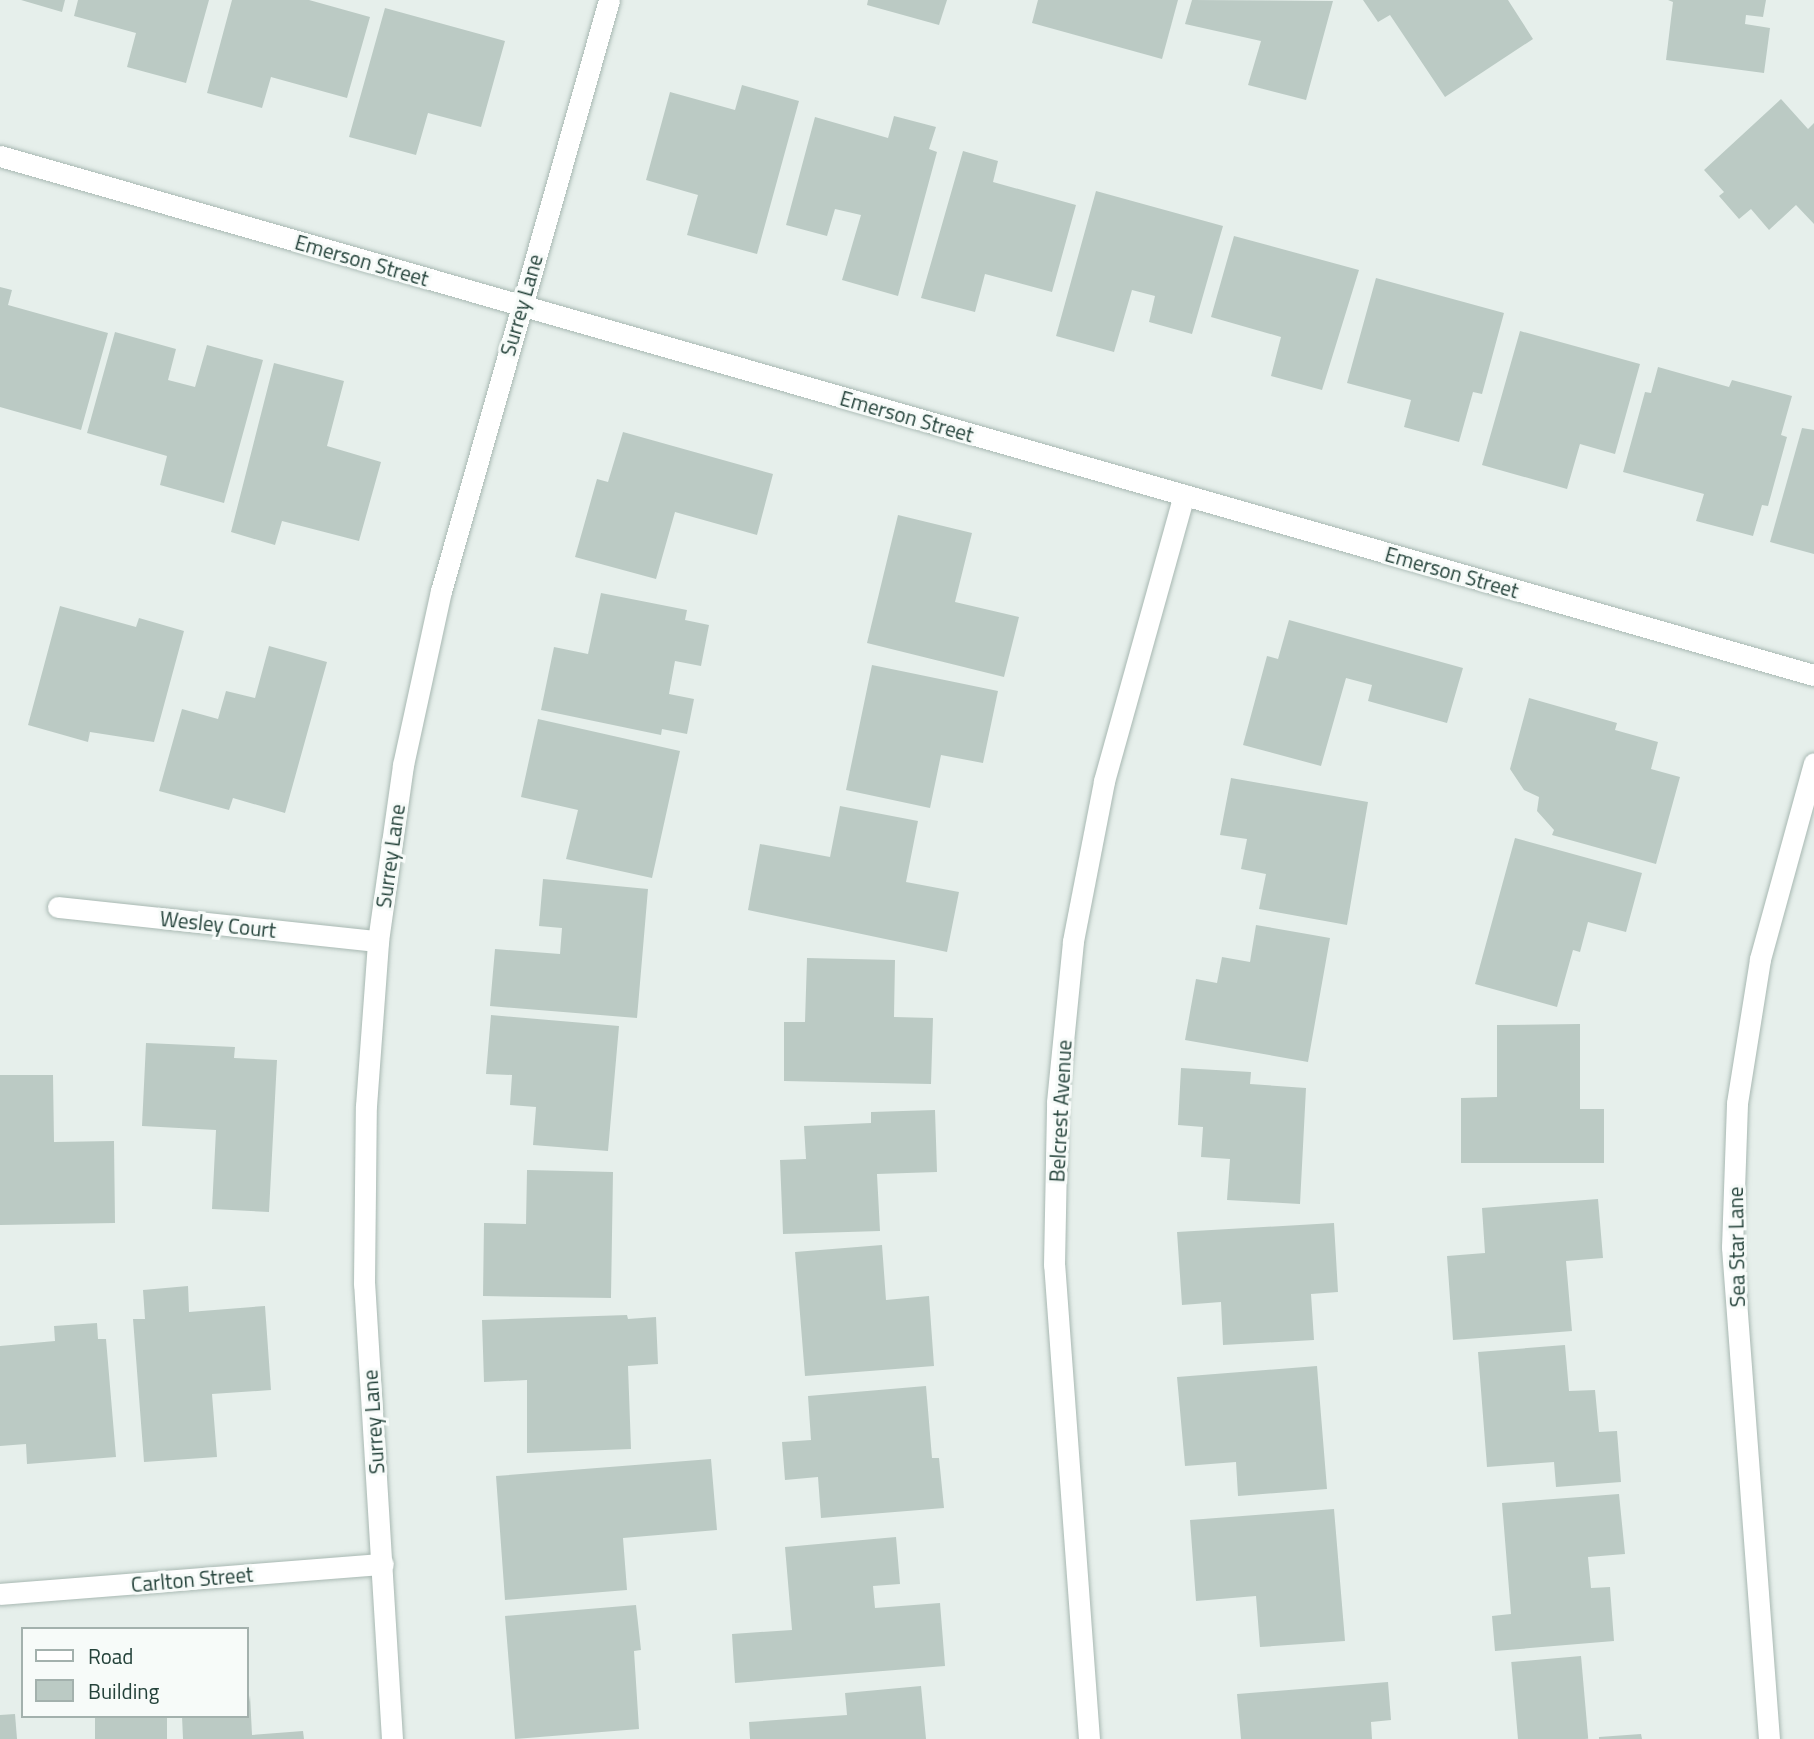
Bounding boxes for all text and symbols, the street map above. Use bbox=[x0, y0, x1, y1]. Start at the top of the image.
street label: Emerson Street bbox=[292, 229, 432, 291]
street label: Surrey Lane bbox=[494, 251, 548, 359]
street label: Emerson Street bbox=[837, 385, 977, 447]
street label: Emerson Street bbox=[1382, 541, 1522, 603]
street label: Surrey Lane bbox=[370, 803, 410, 909]
street label: Wesley Court bbox=[159, 905, 277, 943]
street label: Belcrest Avenue bbox=[1044, 1039, 1076, 1183]
street label: Sea Star Lane bbox=[1722, 1187, 1750, 1307]
street label: Surrey Lane bbox=[357, 1369, 389, 1475]
street label: Carlton Street bbox=[130, 1561, 254, 1597]
legend bbox=[21, 1627, 248, 1718]
text: Road bbox=[88, 1640, 133, 1672]
text: Building bbox=[88, 1675, 159, 1707]

